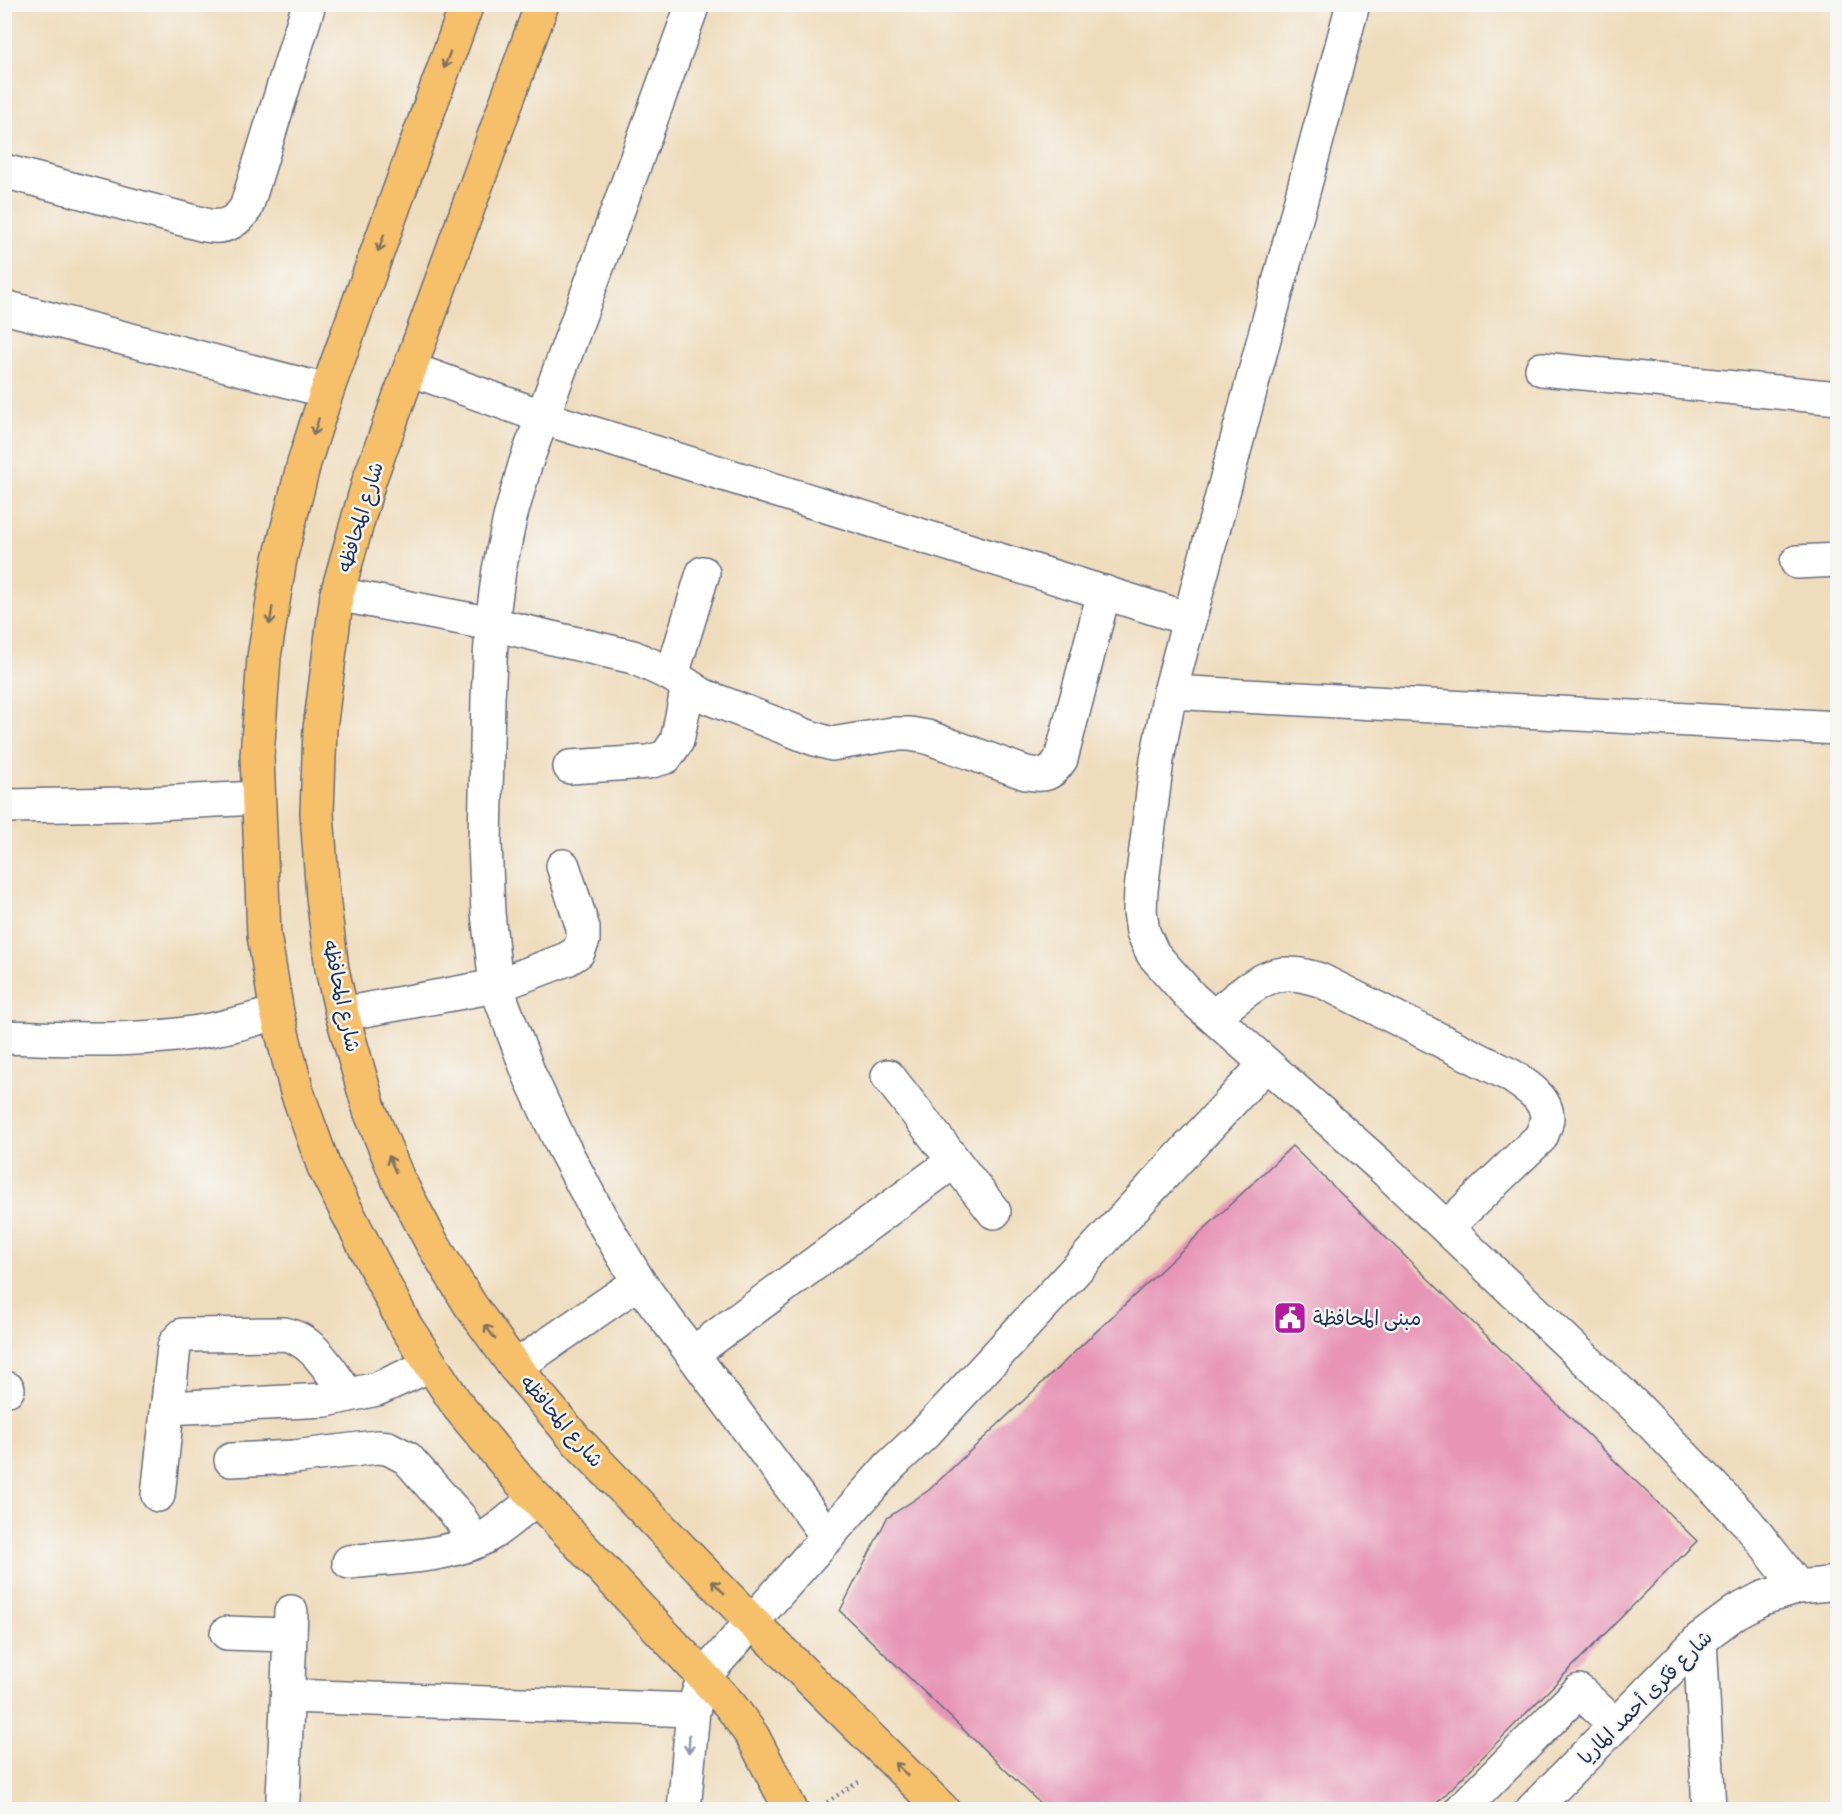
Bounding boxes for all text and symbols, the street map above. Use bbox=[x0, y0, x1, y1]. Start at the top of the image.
one-way arrow bbox=[441, 50, 452, 68]
one-way arrow bbox=[375, 233, 386, 252]
one-way arrow bbox=[310, 417, 321, 436]
street label: شارع المحافظه bbox=[333, 459, 393, 576]
one-way arrow bbox=[265, 606, 276, 625]
street label: شارع المحافظه bbox=[314, 938, 365, 1055]
one-way arrow bbox=[386, 1155, 397, 1174]
public building icon: مبنى المحافظة bbox=[1272, 1300, 1308, 1336]
place label: مبنى المحافظة bbox=[1313, 1307, 1421, 1335]
one-way arrow bbox=[484, 1325, 496, 1341]
street label: شارع المحافظه bbox=[512, 1371, 608, 1475]
one-way arrow bbox=[711, 1579, 725, 1594]
street label: شارع فكرى أحمد الماريا bbox=[1574, 1626, 1720, 1772]
one-way arrow bbox=[684, 1734, 695, 1754]
one-way arrow bbox=[893, 1761, 908, 1776]

